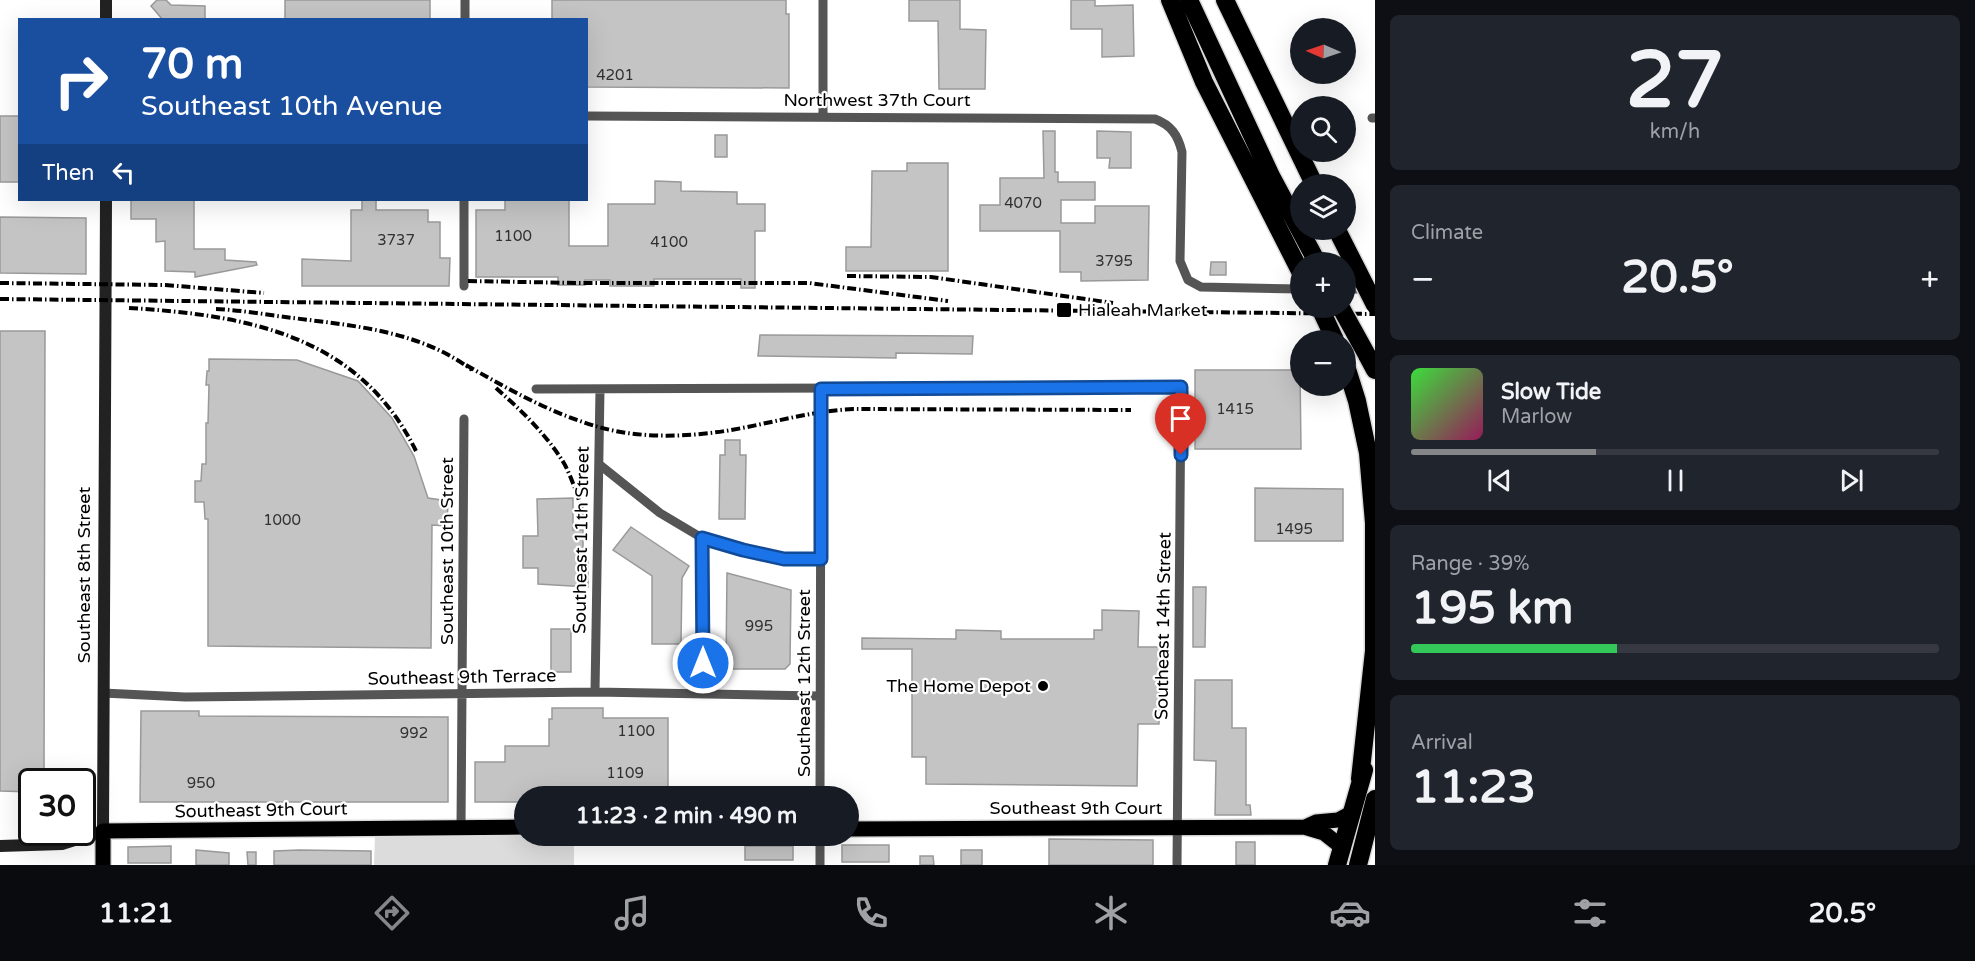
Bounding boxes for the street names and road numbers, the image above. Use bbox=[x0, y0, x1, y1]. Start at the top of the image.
street label: Northwest 37th Court bbox=[783, 89, 971, 111]
street label: Southeast 11th Street bbox=[568, 446, 594, 634]
street label: Southeast 10th Street bbox=[436, 457, 458, 645]
street label: Southeast 8th Street bbox=[73, 487, 95, 663]
street label: Southeast 14th Street bbox=[1150, 532, 1176, 720]
street label: Southeast 12th Street bbox=[793, 589, 815, 777]
street label: Southeast 9th Terrace bbox=[367, 664, 557, 690]
street label: Southeast 9th Court bbox=[174, 797, 348, 823]
street label: Southeast 9th Court bbox=[990, 797, 1163, 819]

